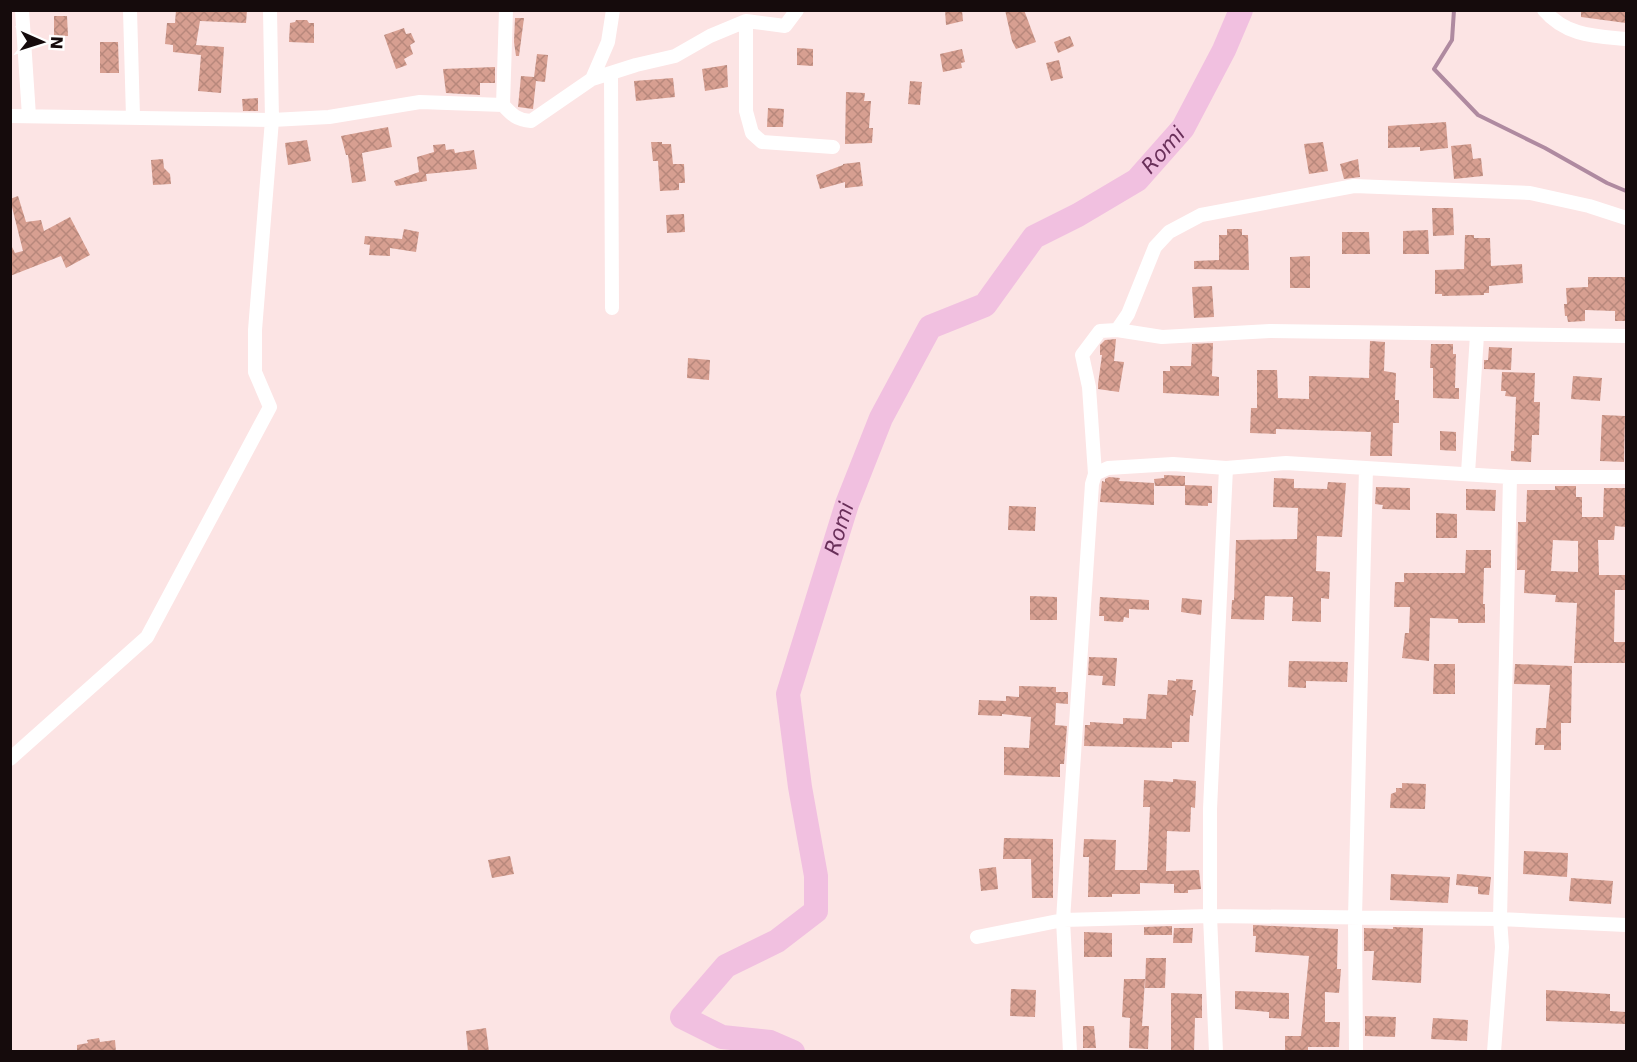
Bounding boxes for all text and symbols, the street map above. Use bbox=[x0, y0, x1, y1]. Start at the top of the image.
north arrow bbox=[12, 12, 72, 72]
text: N bbox=[47, 36, 66, 50]
water label: Romi bbox=[1137, 122, 1190, 178]
water label: Romi bbox=[820, 499, 859, 558]

